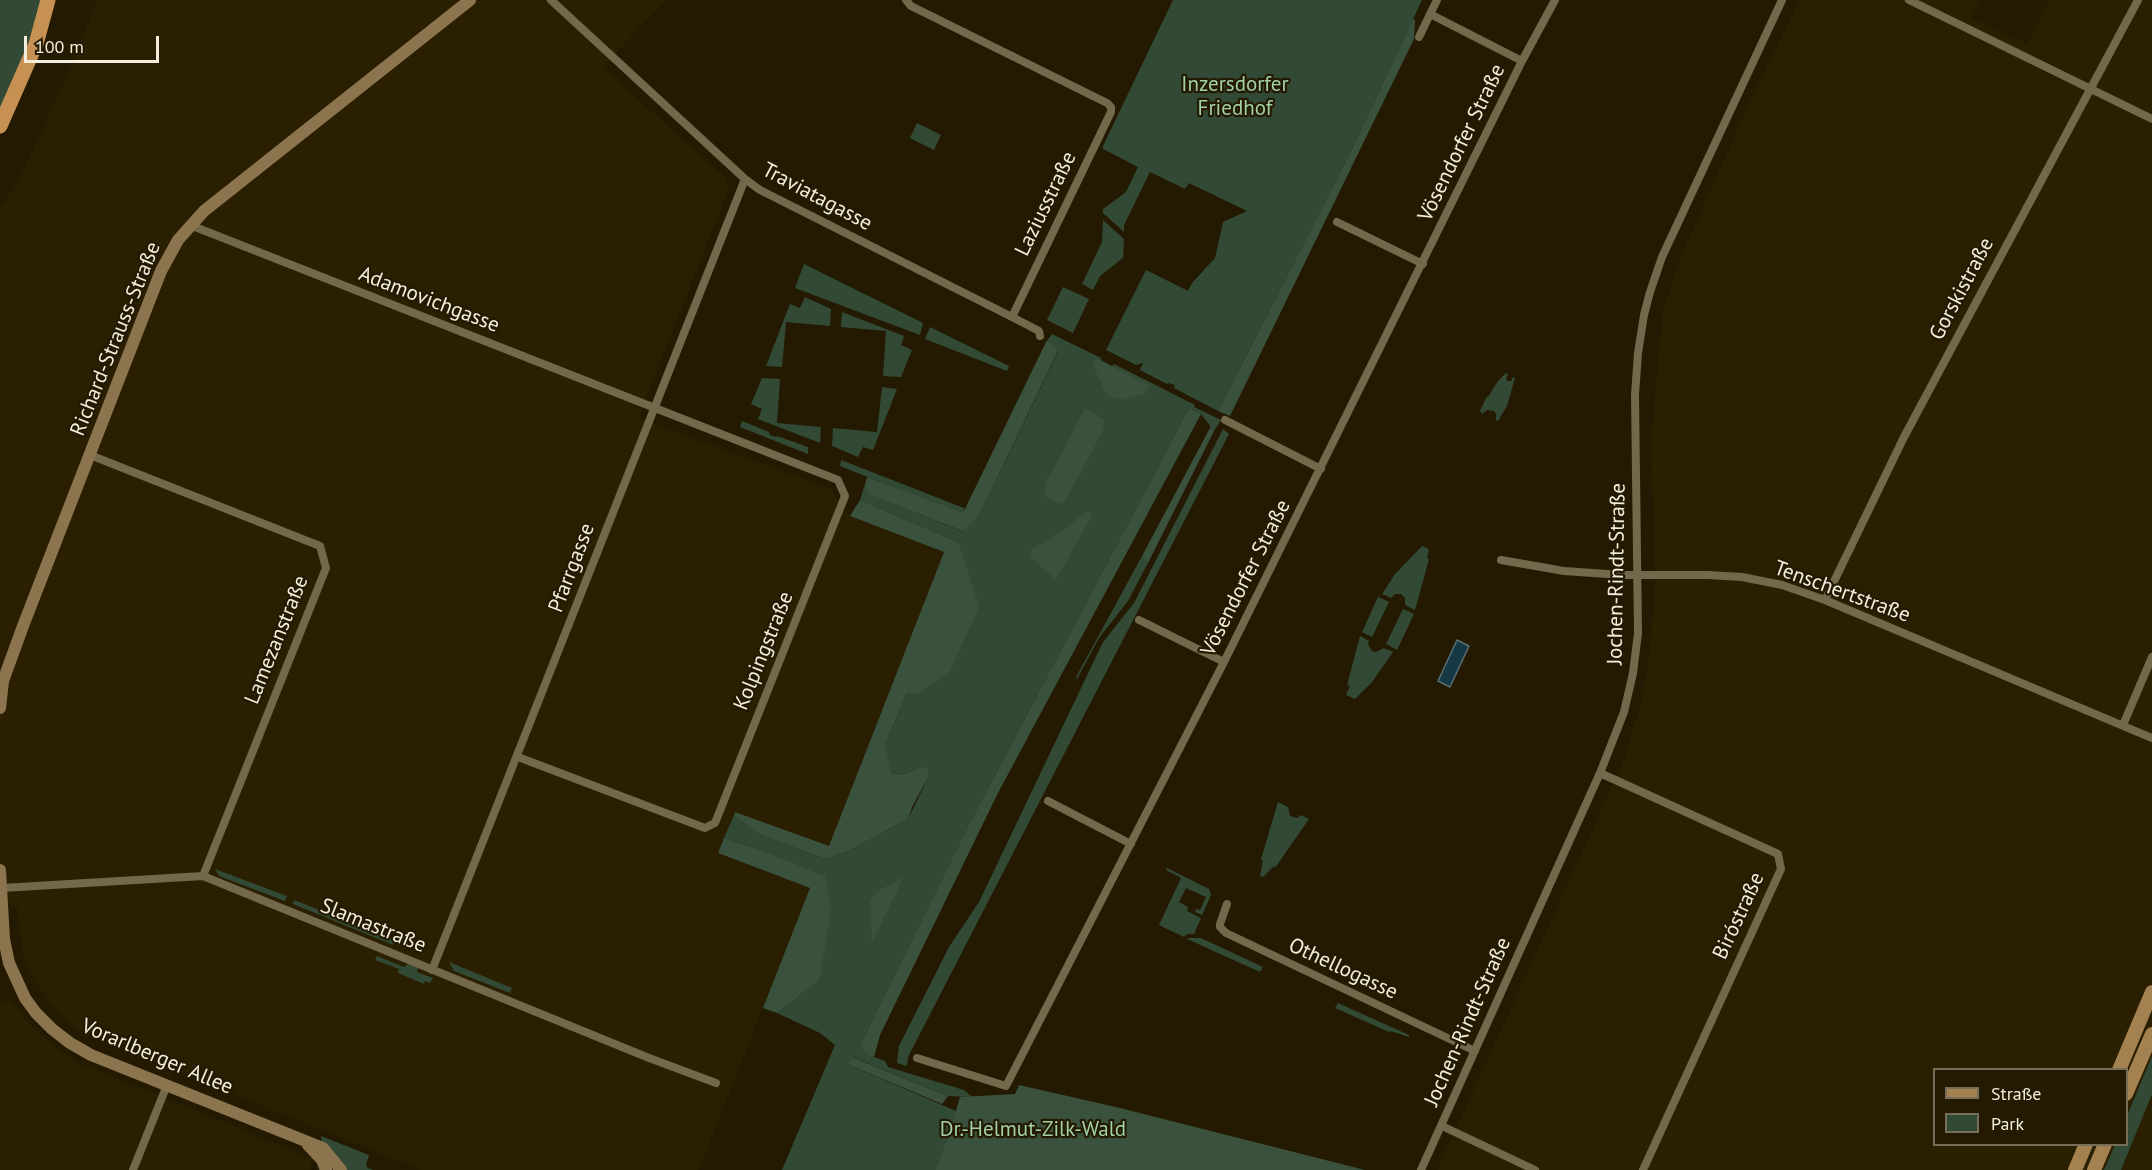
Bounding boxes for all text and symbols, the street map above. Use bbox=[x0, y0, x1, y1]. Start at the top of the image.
scale bar bbox=[27, 24, 162, 62]
text: 100 m bbox=[35, 35, 84, 58]
street label: Vösendorfer Straße bbox=[1413, 60, 1511, 226]
park label: Inzersdorfer Friedhof bbox=[1181, 72, 1289, 122]
street label: Laziusstraße bbox=[1010, 148, 1082, 260]
street label: Traviatagasse bbox=[758, 158, 876, 236]
street label: Gorskistraße bbox=[1924, 233, 2000, 345]
street label: Richard-Strauss-Straße bbox=[66, 238, 166, 440]
street label: Adamovichgasse bbox=[355, 262, 503, 338]
street label: Jochen-Rindt-Straße bbox=[1603, 483, 1631, 665]
street label: Vösendorfer Straße bbox=[1196, 496, 1296, 660]
street label: Pfarrgasse bbox=[544, 520, 600, 616]
street label: Tenschertstraße bbox=[1770, 556, 1914, 628]
street label: Lamezanstraße bbox=[240, 572, 314, 708]
street label: Kolpingstraße bbox=[729, 588, 799, 714]
street label: Biróstraße bbox=[1708, 869, 1770, 963]
street label: Slamastraße bbox=[316, 893, 430, 959]
street label: Othellogasse bbox=[1285, 933, 1401, 1005]
street label: Jochen-Rindt-Straße bbox=[1420, 934, 1516, 1110]
street label: Vorarlberger Allee bbox=[77, 1014, 237, 1100]
legend bbox=[1933, 1068, 2128, 1146]
text: Straße bbox=[1991, 1082, 2042, 1105]
text: Park bbox=[1991, 1112, 2024, 1135]
park label: Dr.-Helmut-Zilk-Wald bbox=[940, 1117, 1126, 1143]

